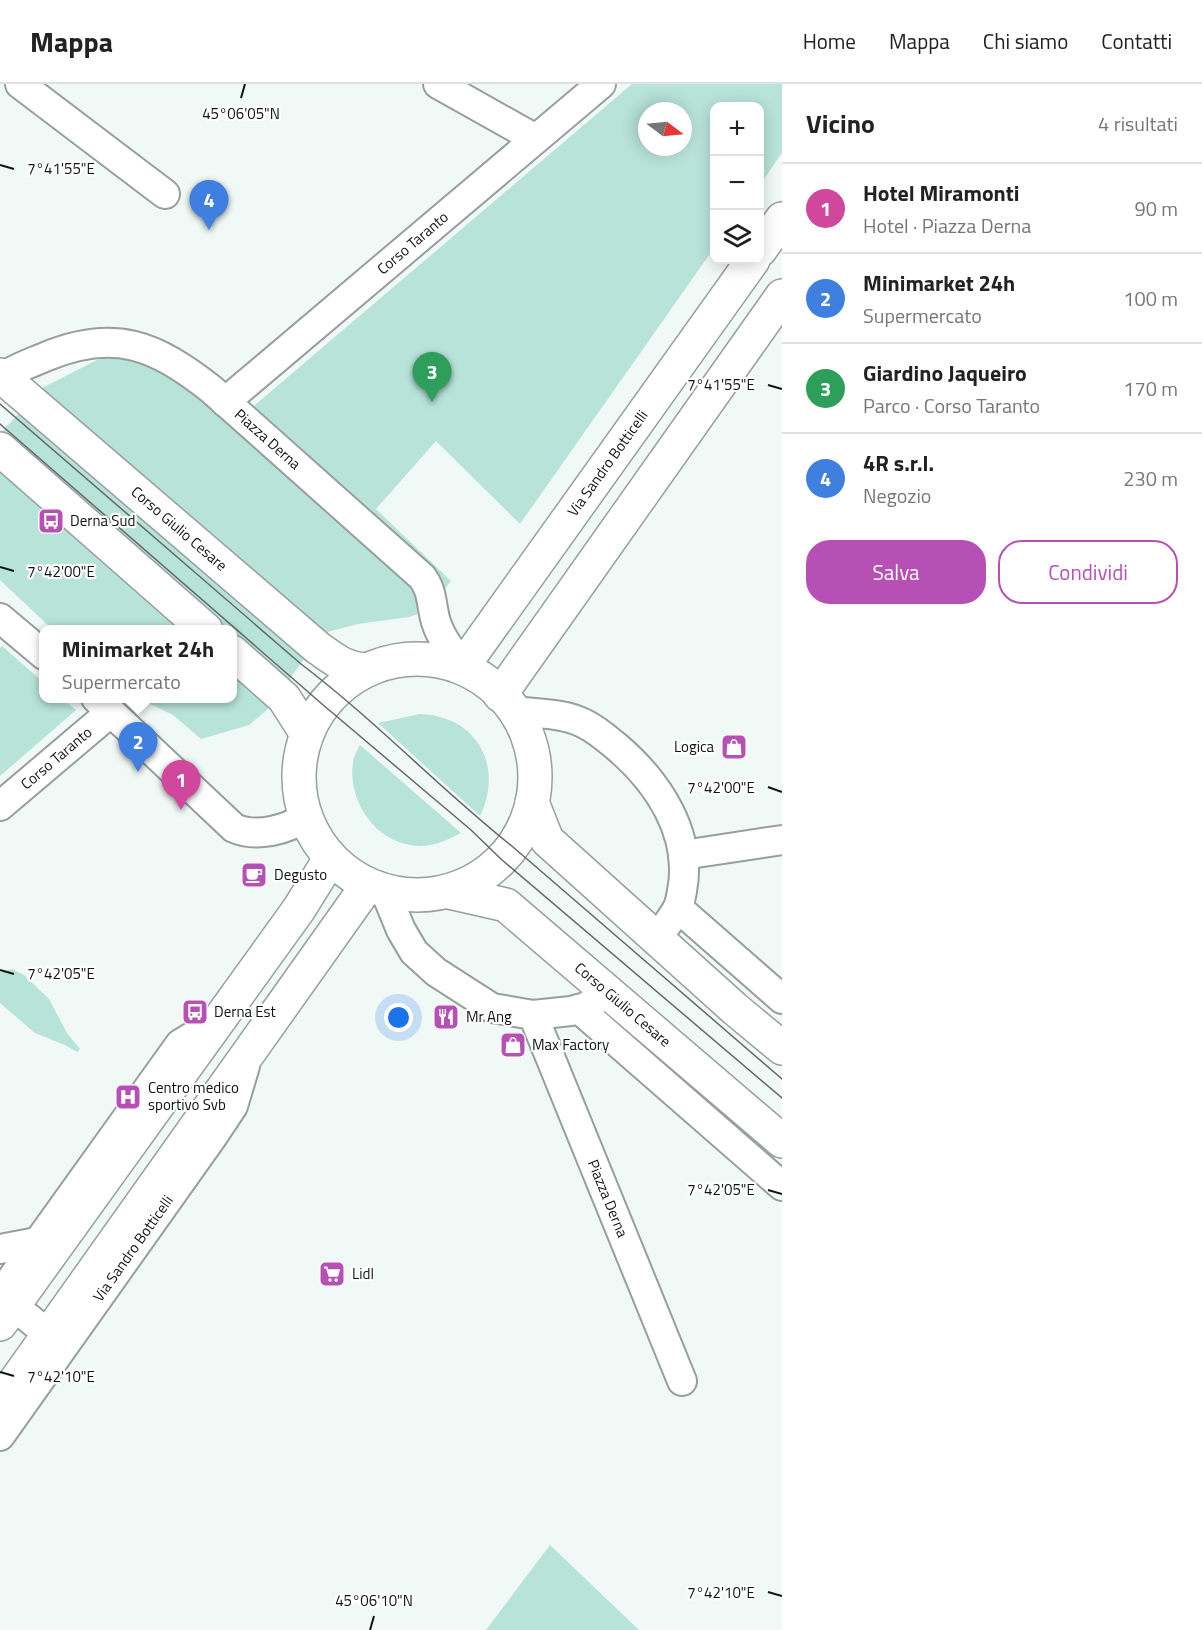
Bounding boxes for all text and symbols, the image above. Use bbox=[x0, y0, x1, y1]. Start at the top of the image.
text: Mappa bbox=[30, 20, 113, 63]
text: Home bbox=[803, 25, 856, 57]
text: Mappa bbox=[889, 25, 950, 57]
text: Chi siamo bbox=[983, 25, 1068, 57]
text: Contatti bbox=[1101, 25, 1172, 57]
text: 45°06'05"N bbox=[202, 102, 280, 125]
north arrow bbox=[638, 102, 692, 156]
map controls bbox=[710, 102, 764, 264]
button: + bbox=[710, 102, 764, 156]
text: Vicino bbox=[806, 104, 875, 143]
text: 4 risultati bbox=[1098, 108, 1178, 139]
button: − bbox=[710, 156, 764, 210]
text: 7°41'55"E bbox=[27, 157, 95, 180]
text: Hotel Miramonti bbox=[863, 176, 1019, 210]
pin: 4 bbox=[190, 180, 228, 230]
text: 1 bbox=[820, 193, 831, 224]
text: 90 m bbox=[1134, 193, 1178, 224]
street label: Corso Taranto bbox=[372, 206, 453, 280]
button: layers bbox=[710, 210, 764, 264]
text: Hotel · Piazza Derna bbox=[863, 210, 1031, 241]
text: Minimarket 24h bbox=[863, 266, 1015, 300]
text: 2 bbox=[820, 283, 831, 314]
text: 100 m bbox=[1123, 283, 1178, 314]
text: Supermercato bbox=[863, 300, 982, 331]
pin: 3 bbox=[412, 352, 452, 402]
text: Giardino Jaqueiro bbox=[863, 356, 1027, 390]
text: 7°41'55"E bbox=[687, 373, 755, 396]
text: 3 bbox=[820, 373, 831, 404]
text: 170 m bbox=[1123, 373, 1178, 404]
text: Parco · Corso Taranto bbox=[863, 390, 1040, 421]
street label: Piazza Derna bbox=[229, 403, 306, 475]
street label: Via Sandro Botticelli bbox=[561, 405, 653, 521]
text: 4R s.r.l. bbox=[863, 446, 934, 480]
text: 4 bbox=[820, 463, 831, 494]
text: 230 m bbox=[1123, 463, 1178, 494]
street label: Corso Giulio Cesare bbox=[126, 480, 233, 576]
text: Negozio bbox=[863, 480, 931, 511]
bus stop icon: Derna Sud bbox=[36, 506, 66, 536]
place label: Derna Sud bbox=[70, 509, 135, 532]
button: Salva bbox=[806, 540, 986, 604]
button: Condividi bbox=[998, 540, 1178, 604]
text: 7°42'00"E bbox=[27, 560, 95, 583]
popup bbox=[39, 625, 237, 703]
text: Minimarket 24h bbox=[62, 632, 214, 666]
text: Supermercato bbox=[62, 666, 181, 697]
street label: Corso Taranto bbox=[15, 721, 97, 795]
pin: 2 bbox=[118, 722, 158, 772]
shop icon: Logica bbox=[719, 732, 749, 762]
place label: Logica bbox=[674, 735, 714, 758]
pin: 1 bbox=[162, 760, 201, 810]
text: 7°42'00"E bbox=[687, 776, 755, 799]
cafe icon: Degusto bbox=[239, 860, 269, 890]
place label: Degusto bbox=[274, 863, 327, 886]
street label: Corso Giulio Cesare bbox=[570, 956, 676, 1052]
text: 7°42'05"E bbox=[27, 962, 95, 985]
bus stop icon: Derna Est bbox=[180, 997, 210, 1027]
place label: Derna Est bbox=[214, 1000, 277, 1023]
restaurant icon: Mr Ang bbox=[431, 1002, 461, 1032]
your location bbox=[384, 1003, 413, 1032]
place label: Mr Ang bbox=[466, 1005, 512, 1028]
shop icon: Max Factory bbox=[498, 1030, 528, 1060]
place label: Max Factory bbox=[532, 1033, 609, 1056]
place label: Centro medico sportivo Svb bbox=[148, 1076, 239, 1116]
hospital icon: Centro medico sportivo Svb bbox=[113, 1082, 143, 1112]
street label: Piazza Derna bbox=[582, 1156, 634, 1241]
text: 7°42'05"E bbox=[687, 1178, 755, 1201]
street label: Via Sandro Botticelli bbox=[87, 1190, 179, 1306]
supermarket icon: Lidl bbox=[317, 1259, 347, 1289]
place label: Lidl bbox=[352, 1262, 374, 1285]
text: 7°42'10"E bbox=[27, 1365, 95, 1388]
text: 7°42'10"E bbox=[687, 1581, 755, 1604]
text: 45°06'10"N bbox=[335, 1589, 413, 1612]

